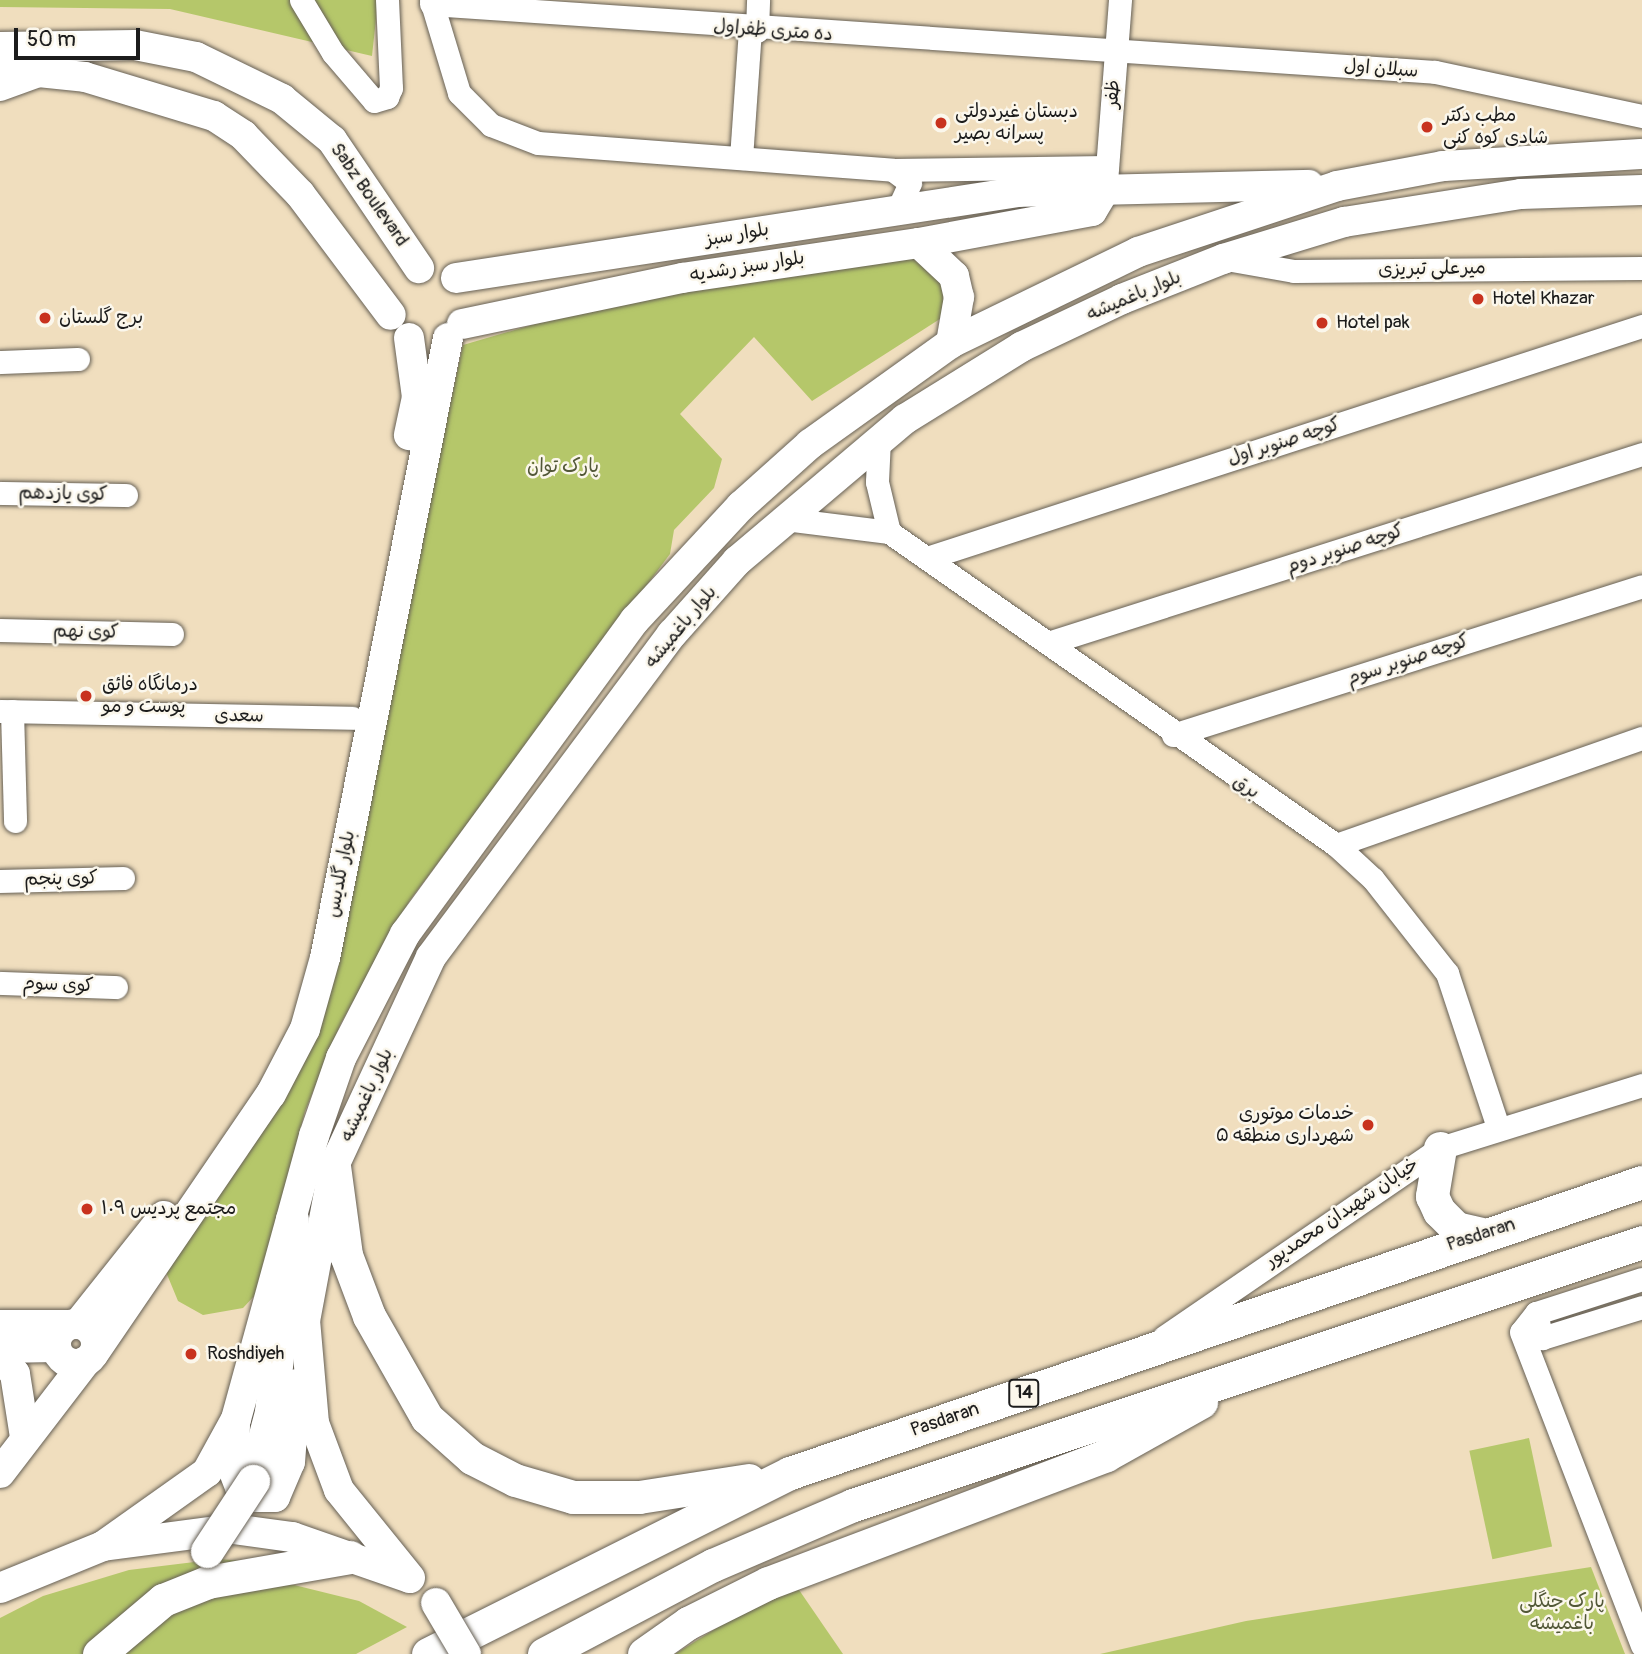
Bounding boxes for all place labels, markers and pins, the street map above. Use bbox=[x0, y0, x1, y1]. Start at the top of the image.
place label: دبستان غیردولتی پسرانه بصیر bbox=[955, 101, 1078, 145]
place label: مطب دکتر شادی کوه کنی bbox=[1443, 105, 1548, 149]
marker: دبستان غیردولتی پسرانه بصیر bbox=[933, 115, 949, 131]
marker: مطب دکتر شادی کوه کنی bbox=[1417, 117, 1437, 137]
place label: Hotel Khazar bbox=[1492, 288, 1595, 310]
marker: Hotel Khazar bbox=[1470, 291, 1486, 307]
place label: برج گلستان bbox=[59, 307, 143, 329]
marker: برج گلستان bbox=[37, 310, 53, 326]
place label: Hotel pak bbox=[1336, 312, 1410, 334]
marker: Hotel pak bbox=[1314, 315, 1330, 331]
place label: درمانگاه فائق پوست و مو bbox=[102, 674, 198, 718]
marker: درمانگاه فائق پوست و مو bbox=[76, 686, 96, 706]
place label: خدمات موتوری شهرداری منطقه ۵ bbox=[1216, 1103, 1354, 1147]
marker: خدمات موتوری شهرداری منطقه ۵ bbox=[1360, 1117, 1376, 1133]
place label: مجتمع پردیس ۱۰۹ bbox=[101, 1198, 236, 1220]
marker: مجتمع پردیس ۱۰۹ bbox=[79, 1201, 95, 1217]
place label: Roshdiyeh bbox=[207, 1343, 285, 1365]
marker: Roshdiyeh bbox=[181, 1344, 201, 1364]

